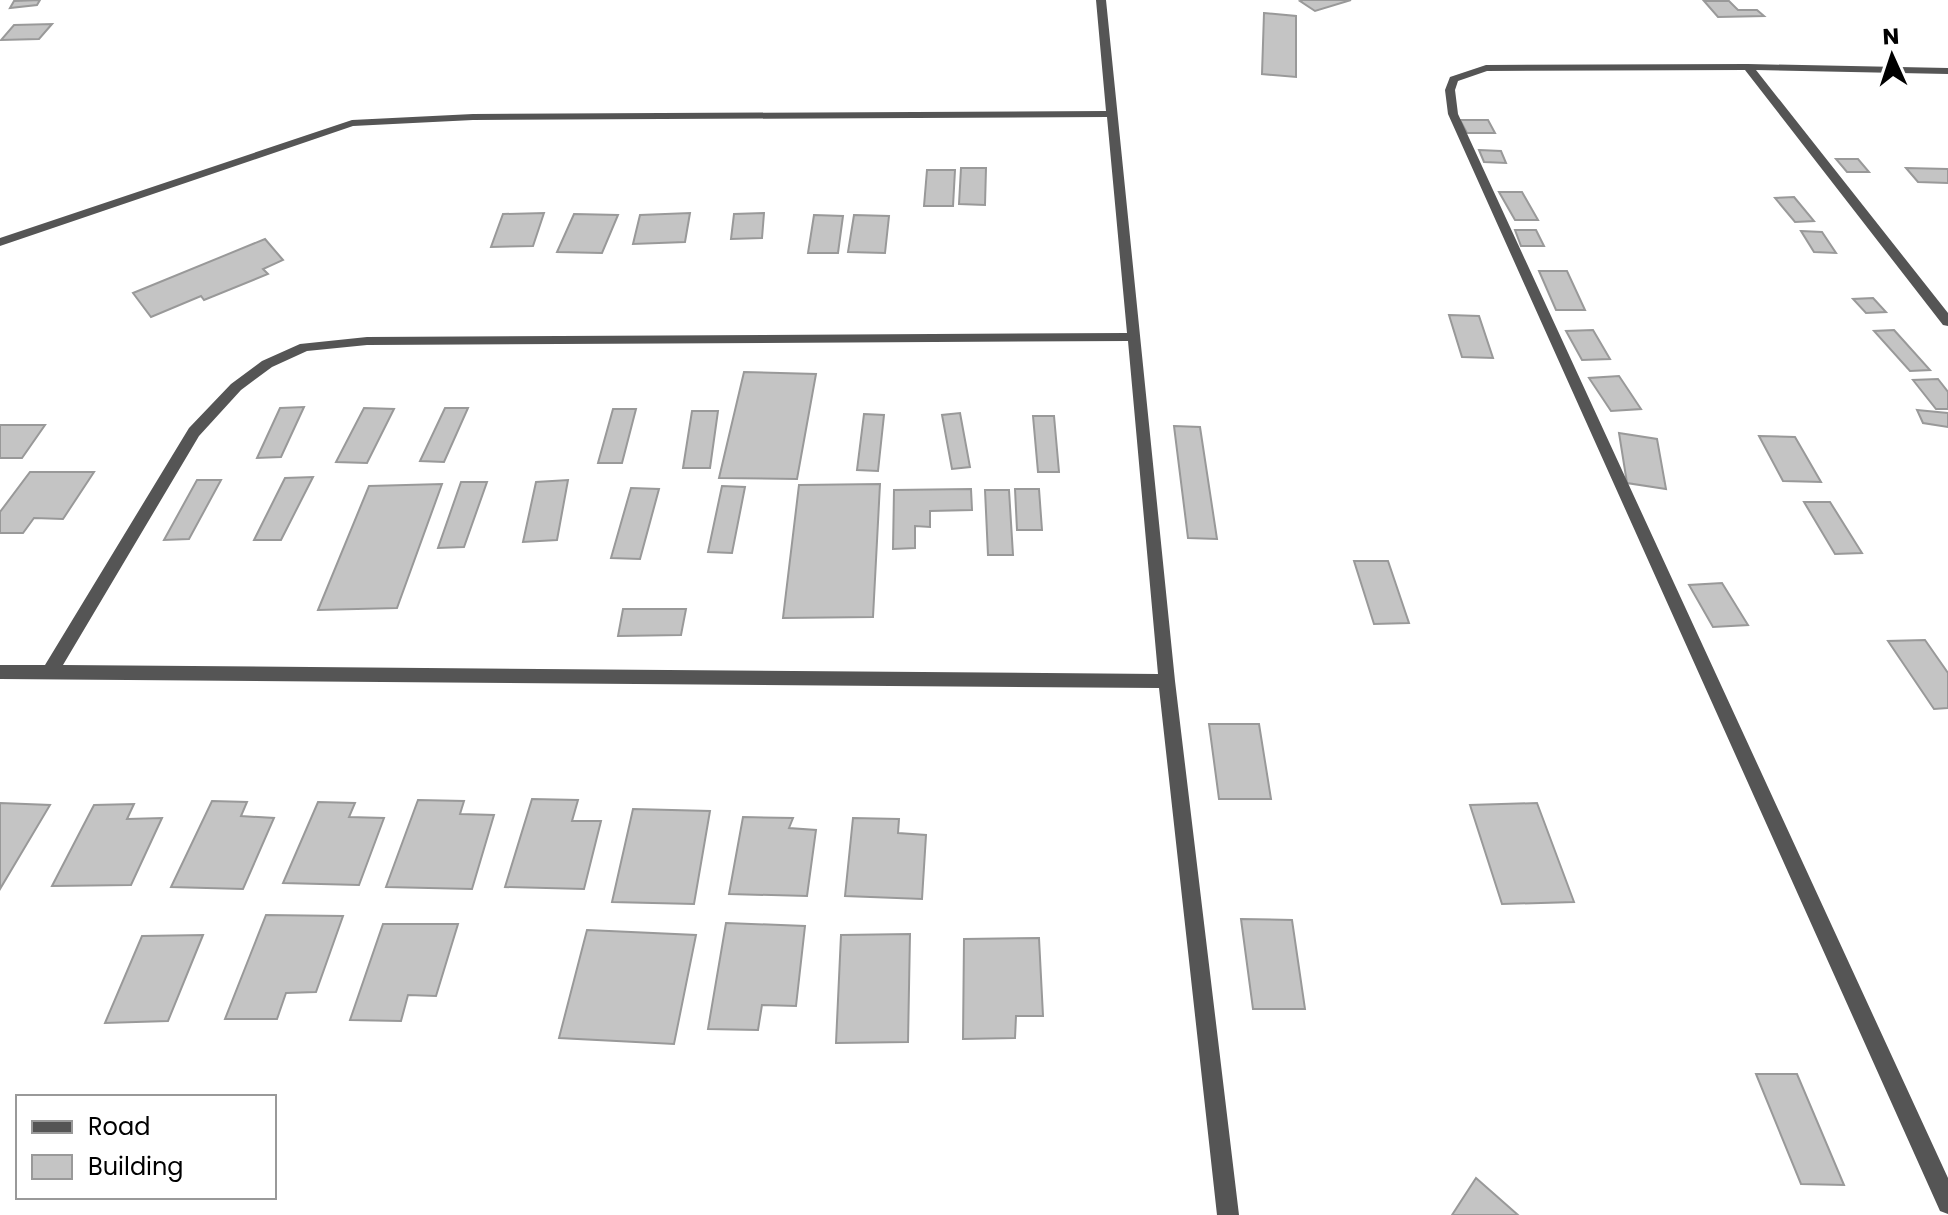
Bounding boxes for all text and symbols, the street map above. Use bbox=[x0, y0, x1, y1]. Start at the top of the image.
north arrow bbox=[1852, 16, 1932, 96]
text: N bbox=[1882, 21, 1900, 52]
legend bbox=[16, 1095, 276, 1199]
text: Road bbox=[88, 1110, 150, 1143]
text: Building bbox=[88, 1150, 184, 1183]

